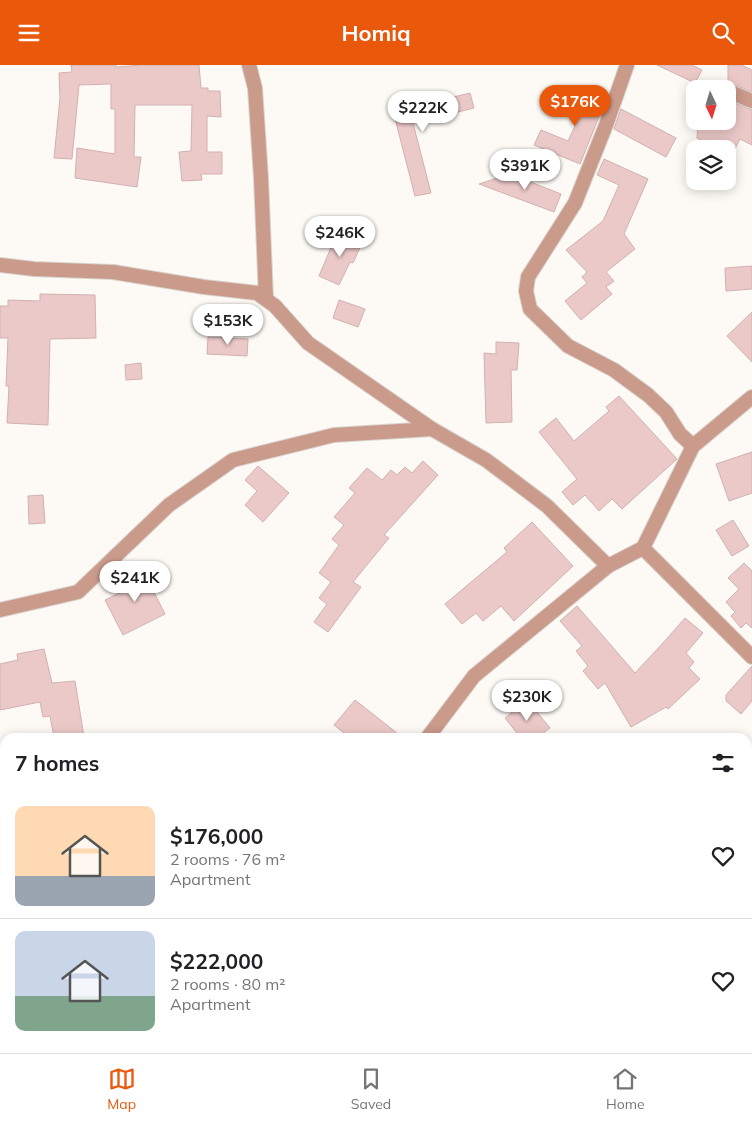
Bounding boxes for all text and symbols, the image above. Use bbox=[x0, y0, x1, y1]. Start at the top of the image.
icon: menu bbox=[15, 19, 43, 47]
text: Homiq bbox=[341, 19, 411, 47]
icon: search bbox=[709, 19, 737, 47]
north arrow bbox=[686, 80, 736, 130]
map controls bbox=[686, 80, 736, 190]
pin: $176K bbox=[540, 85, 610, 127]
pin: $222K bbox=[388, 91, 458, 133]
text: $176K bbox=[550, 91, 600, 111]
text: $222K bbox=[398, 97, 448, 117]
button: layers bbox=[686, 140, 736, 190]
pin: $391K bbox=[490, 149, 560, 191]
text: $391K bbox=[500, 155, 550, 175]
pin: $246K bbox=[305, 215, 375, 258]
text: $246K bbox=[315, 222, 365, 242]
pin: $153K bbox=[193, 303, 263, 346]
text: $153K bbox=[203, 310, 253, 330]
pin: $241K bbox=[100, 561, 170, 603]
text: $241K bbox=[110, 567, 160, 587]
pin: $230K bbox=[492, 679, 562, 722]
text: $230K bbox=[502, 686, 552, 706]
icon: filters bbox=[709, 749, 737, 777]
text: 7 homes bbox=[15, 750, 99, 776]
text: $176,000 bbox=[170, 823, 263, 849]
icon: home bbox=[55, 826, 115, 886]
icon: heart bbox=[709, 842, 737, 870]
text: 2 rooms · 76 m² bbox=[170, 849, 285, 869]
text: Apartment bbox=[170, 869, 251, 889]
text: $222,000 bbox=[170, 948, 263, 974]
icon: home bbox=[55, 951, 115, 1011]
icon: heart bbox=[709, 967, 737, 995]
text: 2 rooms · 80 m² bbox=[170, 974, 285, 994]
text: Apartment bbox=[170, 994, 251, 1014]
tab: Map bbox=[107, 1065, 136, 1113]
tab: Saved bbox=[351, 1065, 391, 1113]
tab: Home bbox=[606, 1065, 645, 1113]

